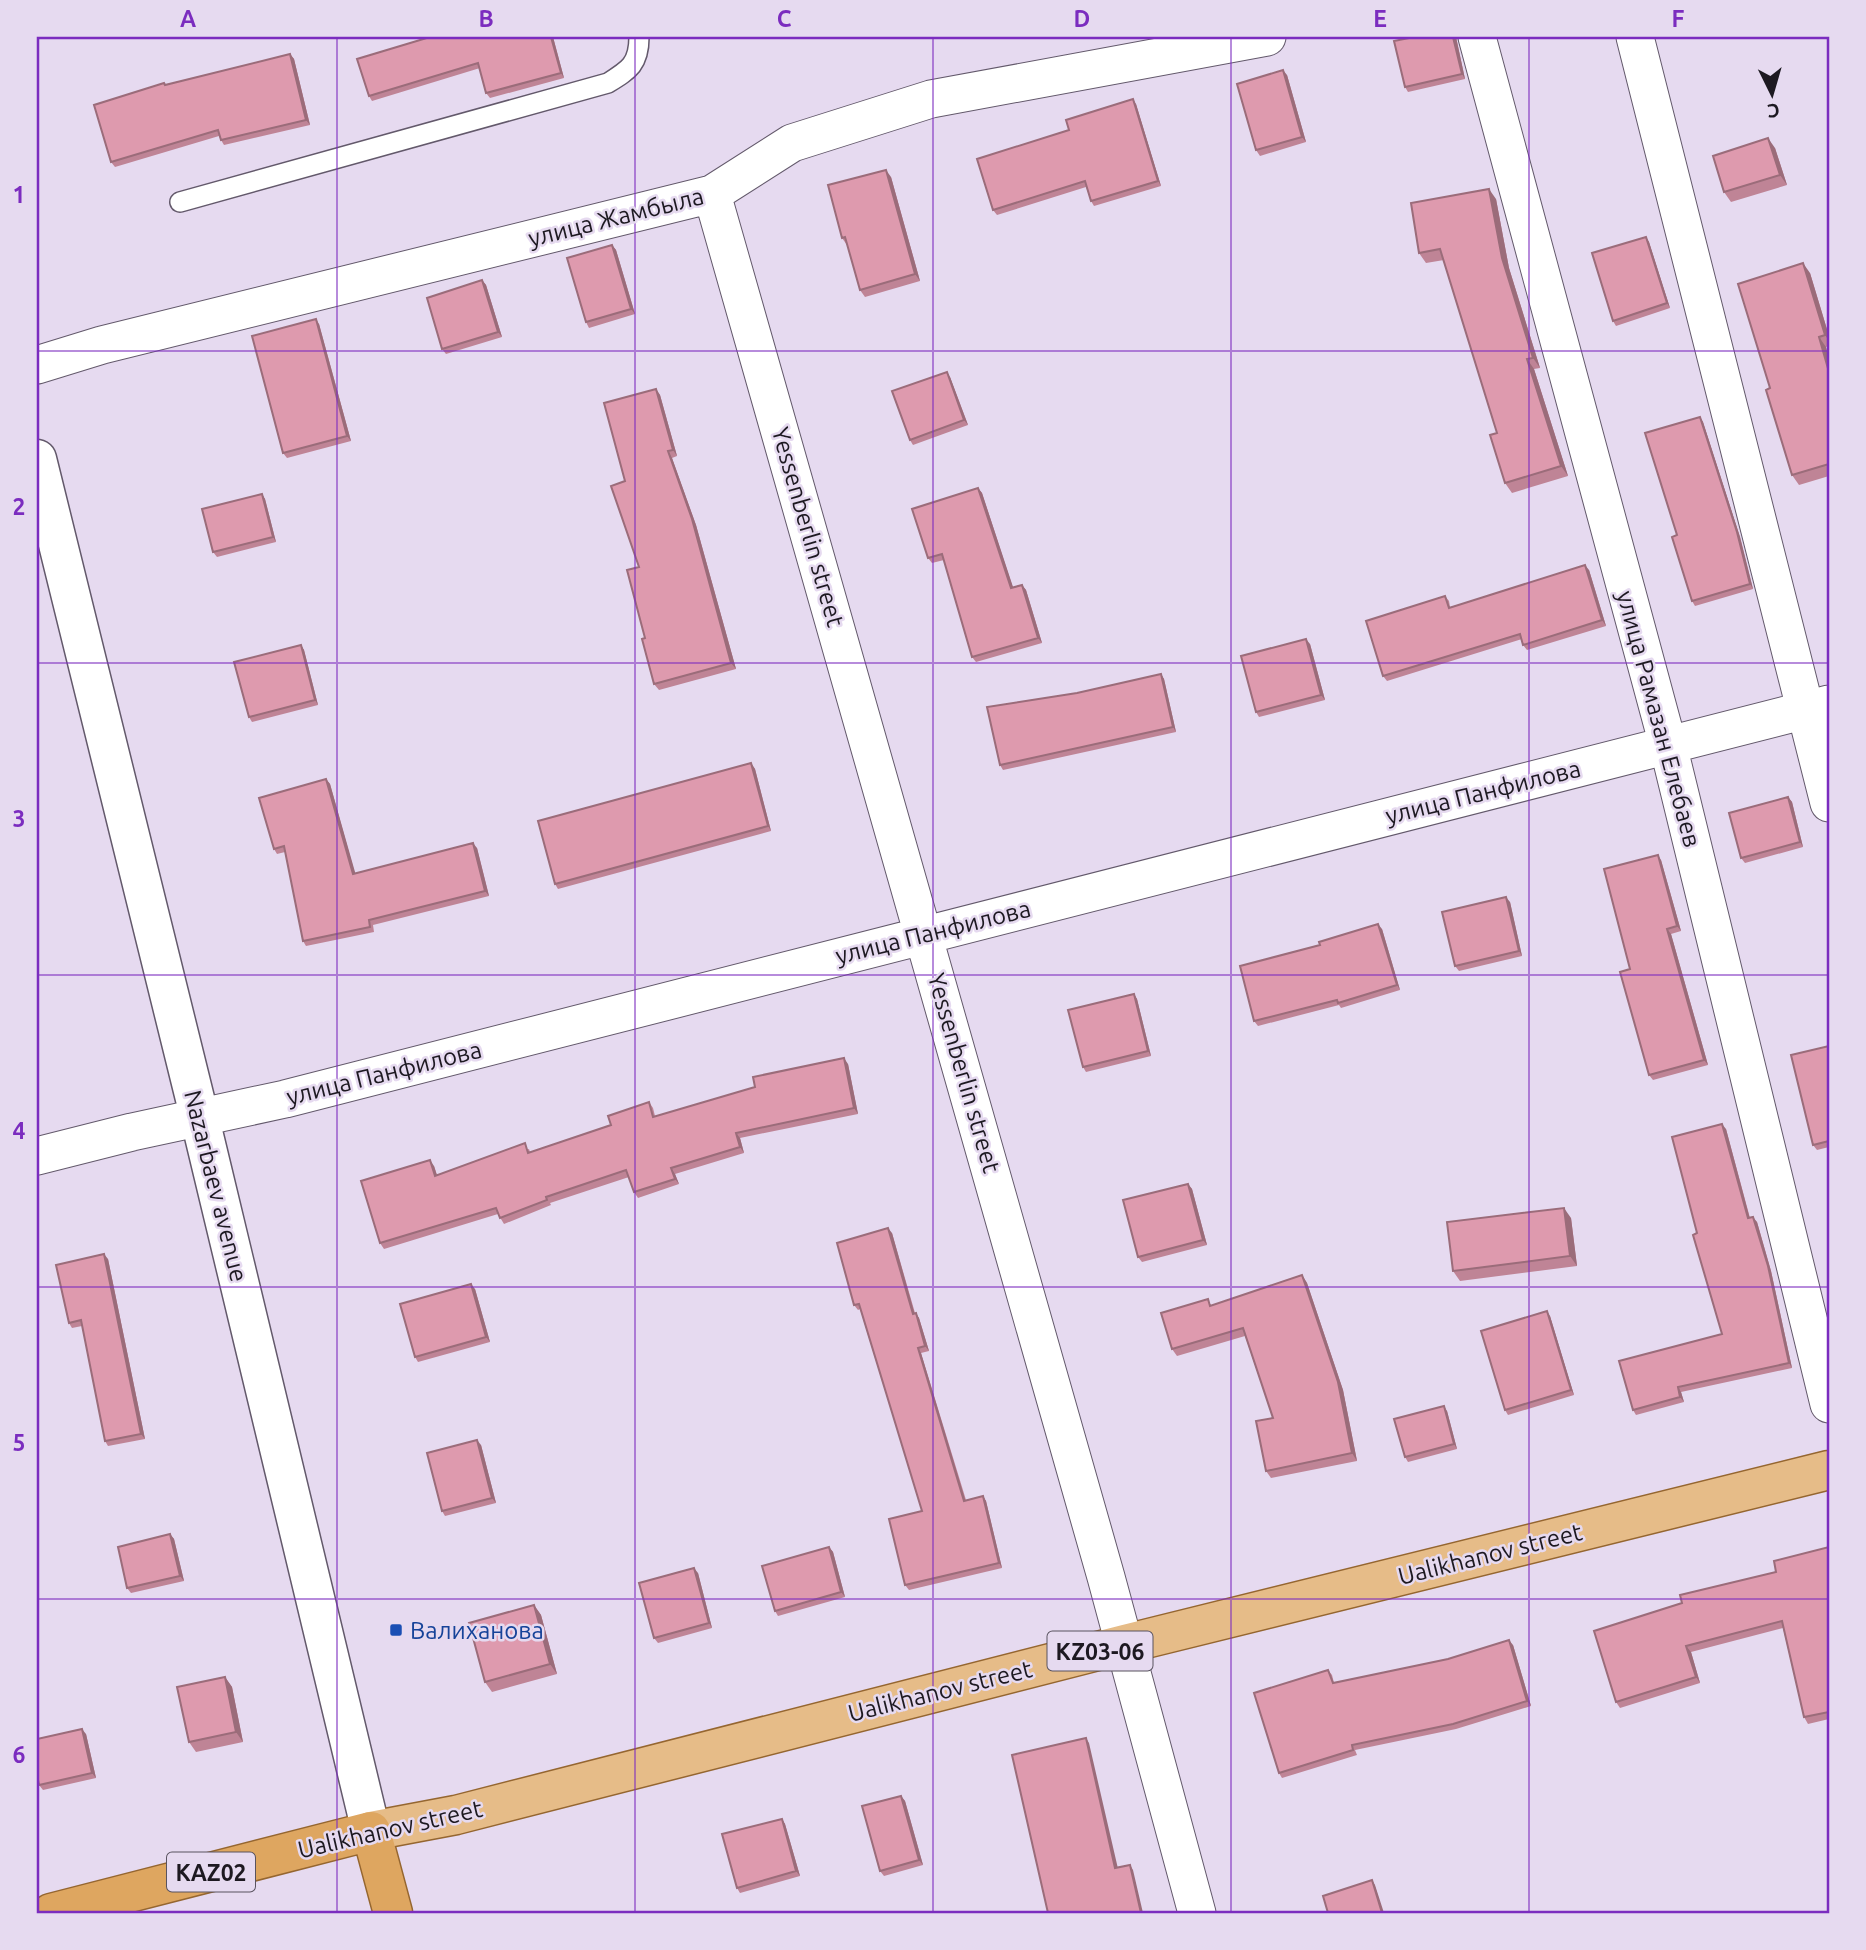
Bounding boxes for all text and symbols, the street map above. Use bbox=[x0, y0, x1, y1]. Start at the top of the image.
text: A bbox=[180, 6, 196, 31]
text: B bbox=[478, 6, 494, 31]
text: C bbox=[777, 6, 792, 31]
text: D bbox=[1074, 6, 1090, 31]
text: E bbox=[1373, 6, 1387, 31]
text: F bbox=[1672, 6, 1685, 31]
north arrow bbox=[1736, 60, 1806, 130]
text: С bbox=[1766, 99, 1780, 122]
text: 1 bbox=[13, 182, 25, 207]
street label: улица Жамбыла bbox=[525, 182, 707, 252]
street label: Yessenberlin street bbox=[767, 424, 850, 630]
text: 2 bbox=[13, 494, 25, 519]
street label: улица Рамазан Елебаев bbox=[1612, 588, 1706, 850]
street label: улица Панфилова bbox=[1383, 755, 1583, 829]
text: 3 bbox=[13, 806, 25, 831]
street label: улица Панфилова bbox=[833, 895, 1033, 969]
street label: Yessenberlin street bbox=[923, 970, 1006, 1176]
street label: улица Панфилова bbox=[284, 1036, 484, 1110]
street label: Nazarbaev avenue bbox=[179, 1087, 253, 1285]
text: 4 bbox=[13, 1118, 26, 1143]
text: 5 bbox=[13, 1430, 25, 1455]
street label: Ualikhanov street bbox=[1395, 1518, 1585, 1590]
place label: Валиханова bbox=[410, 1617, 544, 1644]
marker: Валиханова bbox=[388, 1622, 404, 1638]
road number: KZ03-06 bbox=[1048, 1632, 1152, 1670]
street label: Ualikhanov street bbox=[845, 1655, 1035, 1727]
text: 6 bbox=[13, 1742, 26, 1767]
street label: Ualikhanov street bbox=[295, 1794, 486, 1863]
road number: KАZ02 bbox=[167, 1853, 255, 1892]

